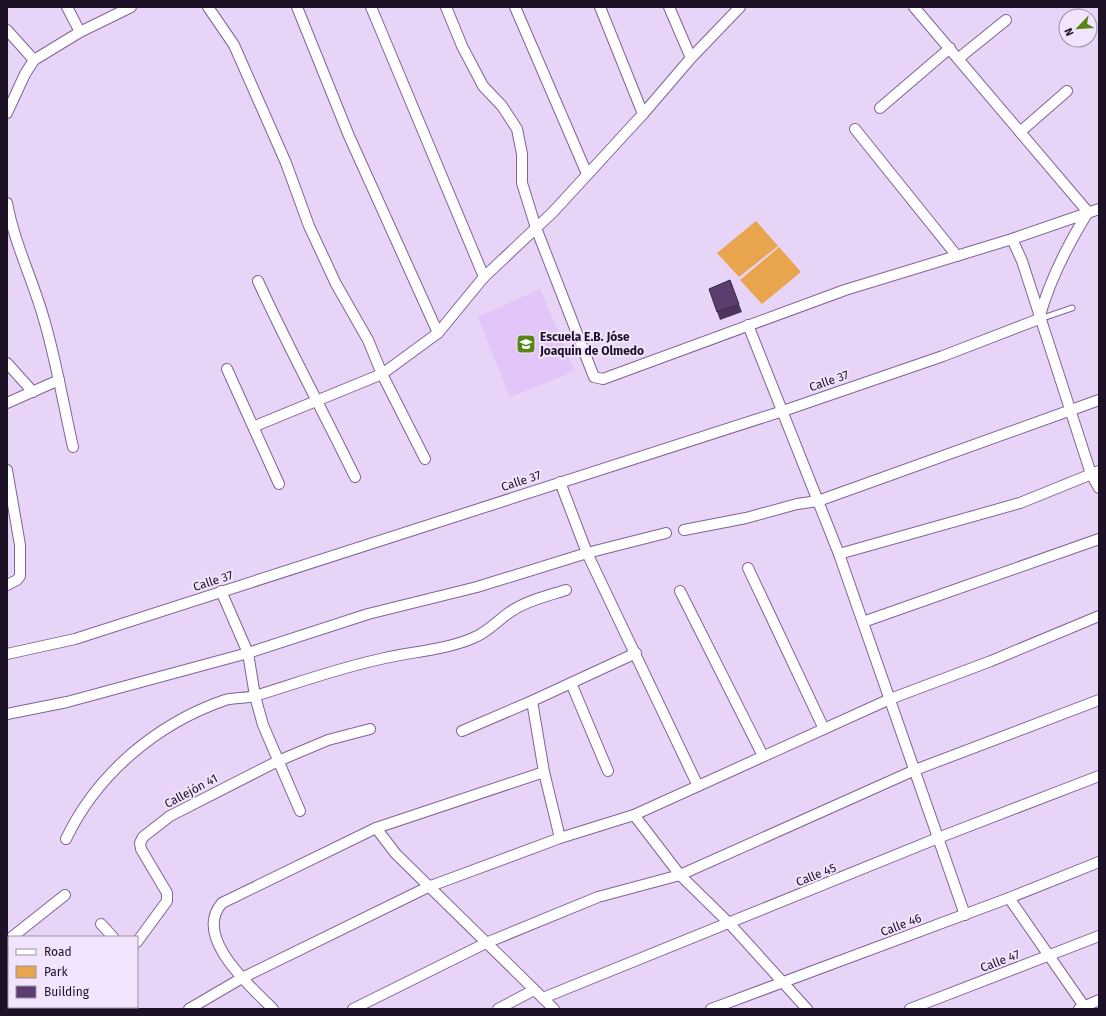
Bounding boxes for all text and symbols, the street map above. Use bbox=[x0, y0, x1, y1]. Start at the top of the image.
north arrow bbox=[1058, 8, 1098, 48]
text: N bbox=[1062, 26, 1077, 38]
place label: Escuela E.B. Jóse Joaquin de Olmedo bbox=[539, 330, 644, 358]
school or university icon: Escuela E.B. Jóse Joaquin de Olmedo bbox=[515, 333, 537, 355]
street label: Calle 37 bbox=[807, 368, 851, 394]
street label: Calle 37 bbox=[499, 468, 543, 494]
street label: Calle 37 bbox=[191, 568, 235, 594]
street label: Callejón 41 bbox=[162, 771, 220, 811]
street label: Calle 45 bbox=[794, 861, 838, 889]
street label: Calle 46 bbox=[879, 911, 923, 939]
legend bbox=[8, 936, 138, 1008]
text: Road bbox=[44, 945, 72, 959]
street label: Calle 47 bbox=[978, 947, 1022, 975]
text: Park bbox=[44, 965, 68, 979]
text: Building bbox=[44, 985, 90, 999]

